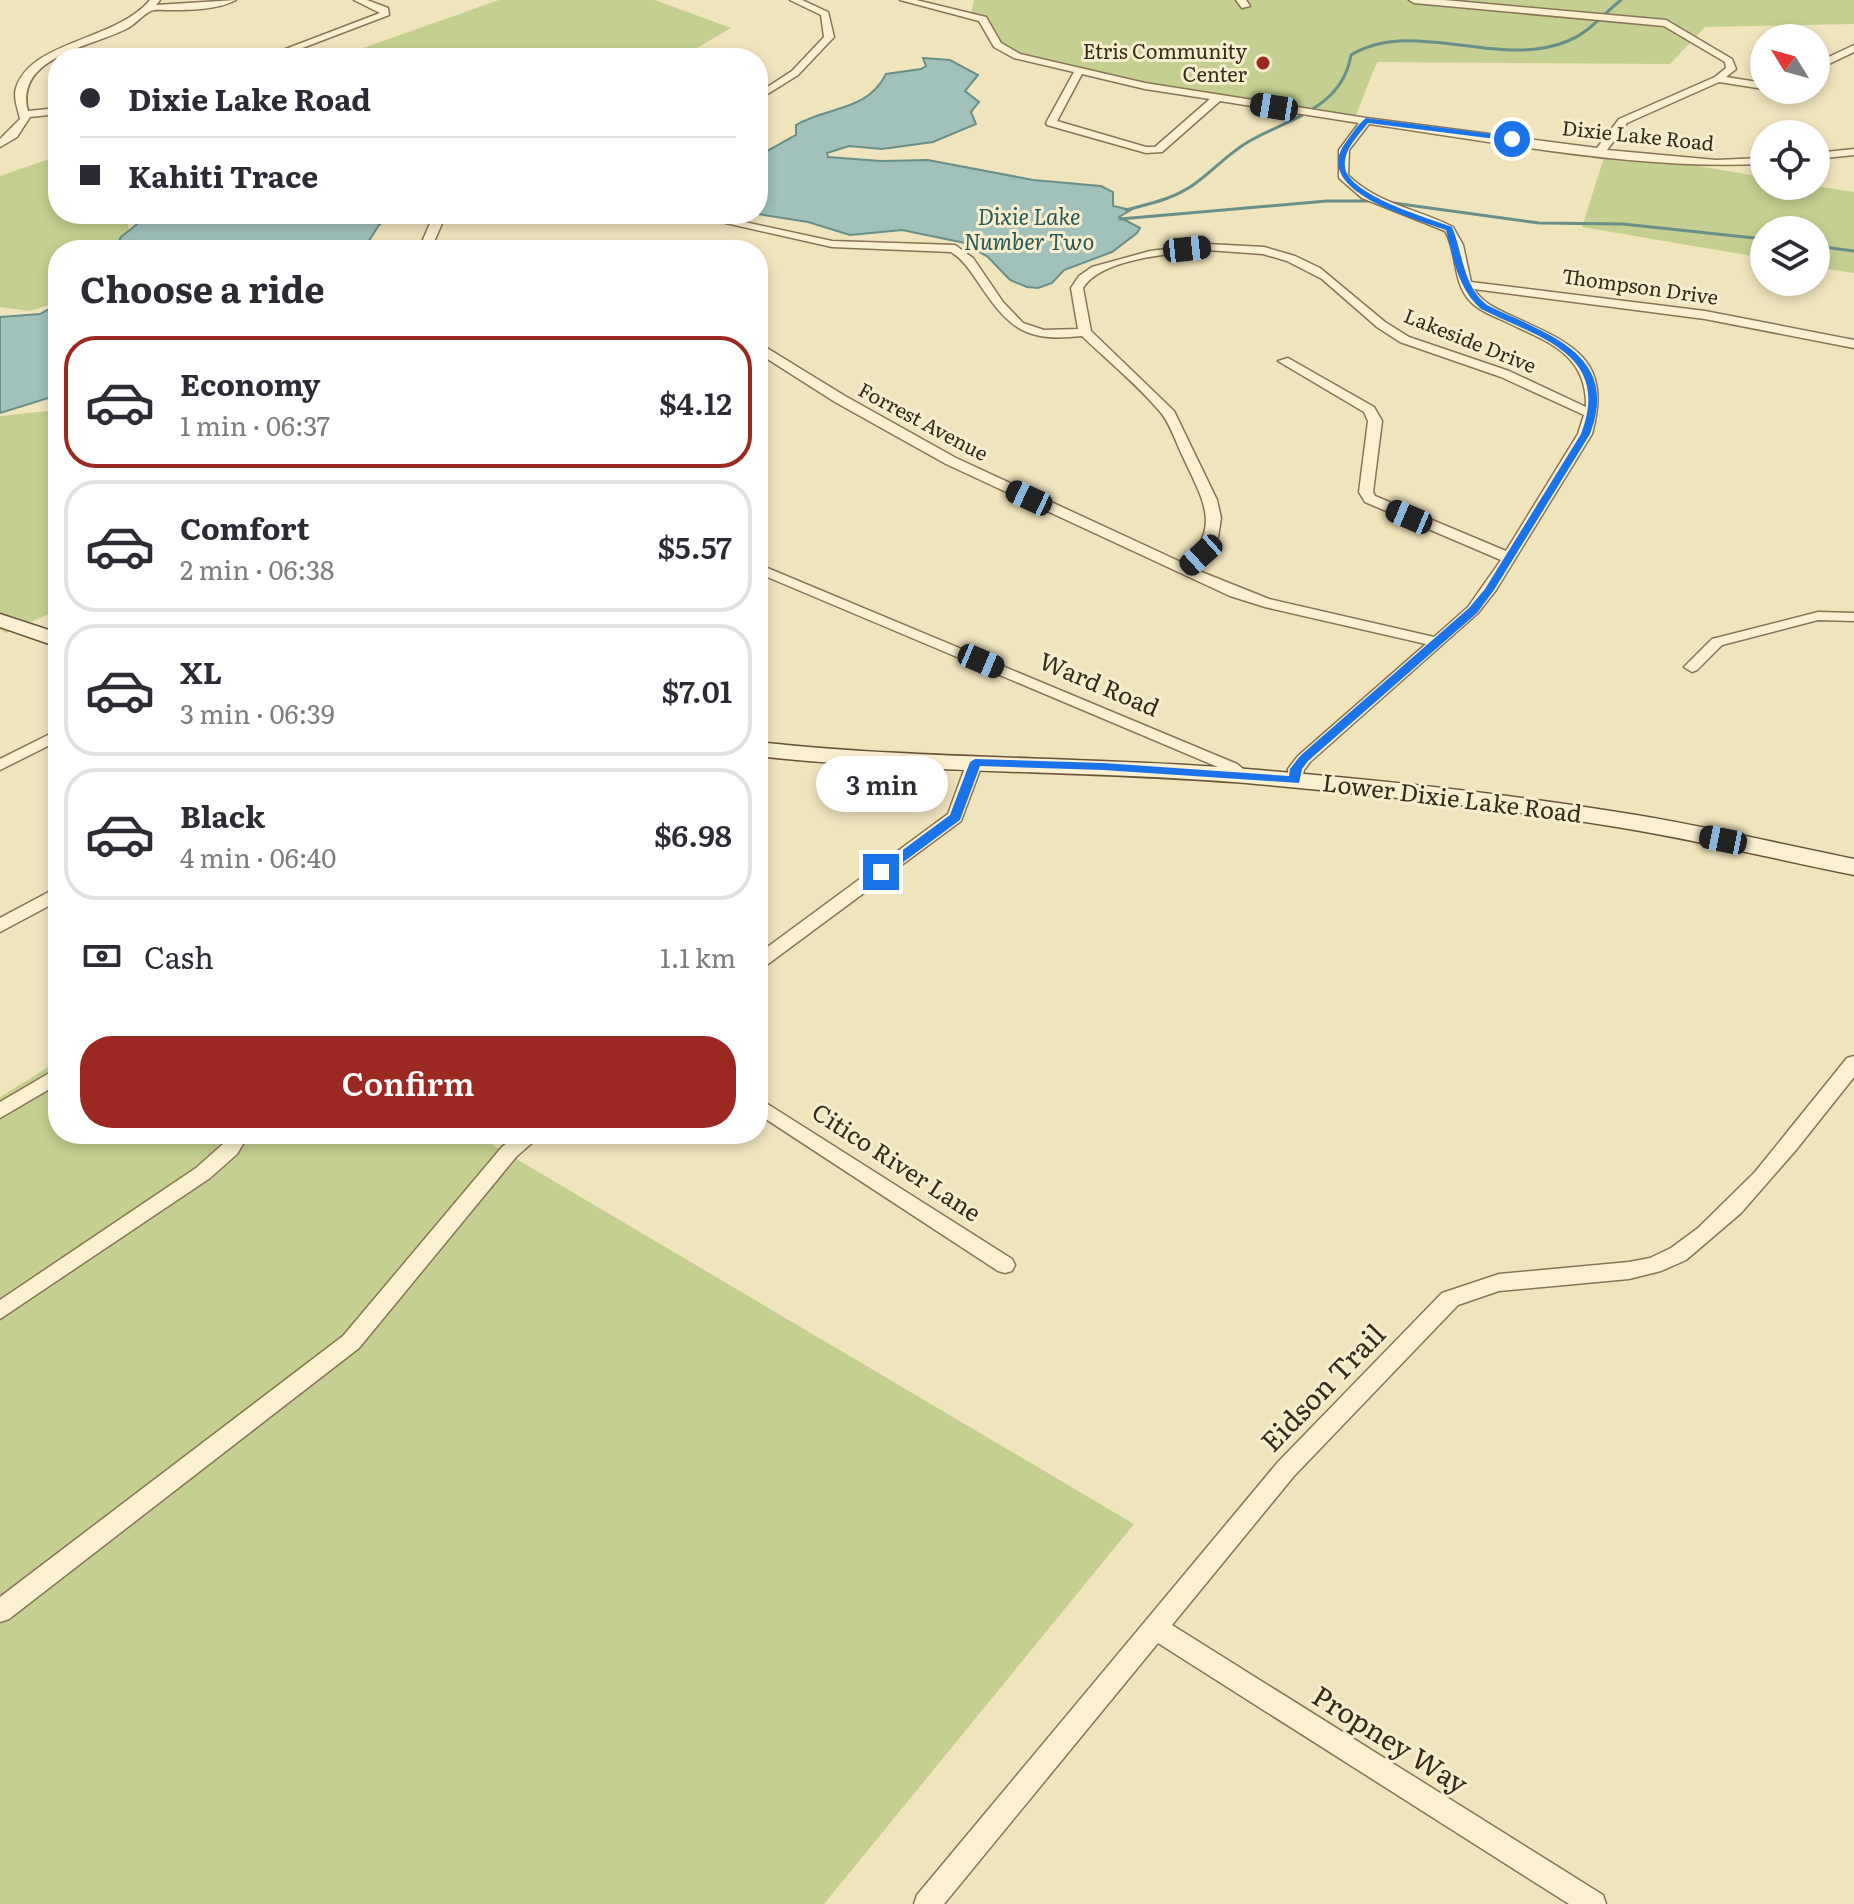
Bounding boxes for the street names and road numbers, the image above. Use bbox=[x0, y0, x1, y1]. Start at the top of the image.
street label: Dixie Lake Road bbox=[1561, 111, 1716, 157]
street label: Thompson Drive bbox=[1560, 259, 1720, 311]
street label: Lakeside Drive bbox=[1400, 299, 1541, 379]
street label: Forrest Avenue bbox=[854, 373, 994, 467]
street label: Ward Road bbox=[1035, 642, 1166, 724]
street label: Lower Dixie Lake Road bbox=[1321, 763, 1584, 830]
street label: Citico River Lane bbox=[806, 1093, 989, 1229]
street label: Eidson Trail bbox=[1249, 1313, 1394, 1460]
street label: Propney Way bbox=[1305, 1674, 1478, 1803]

